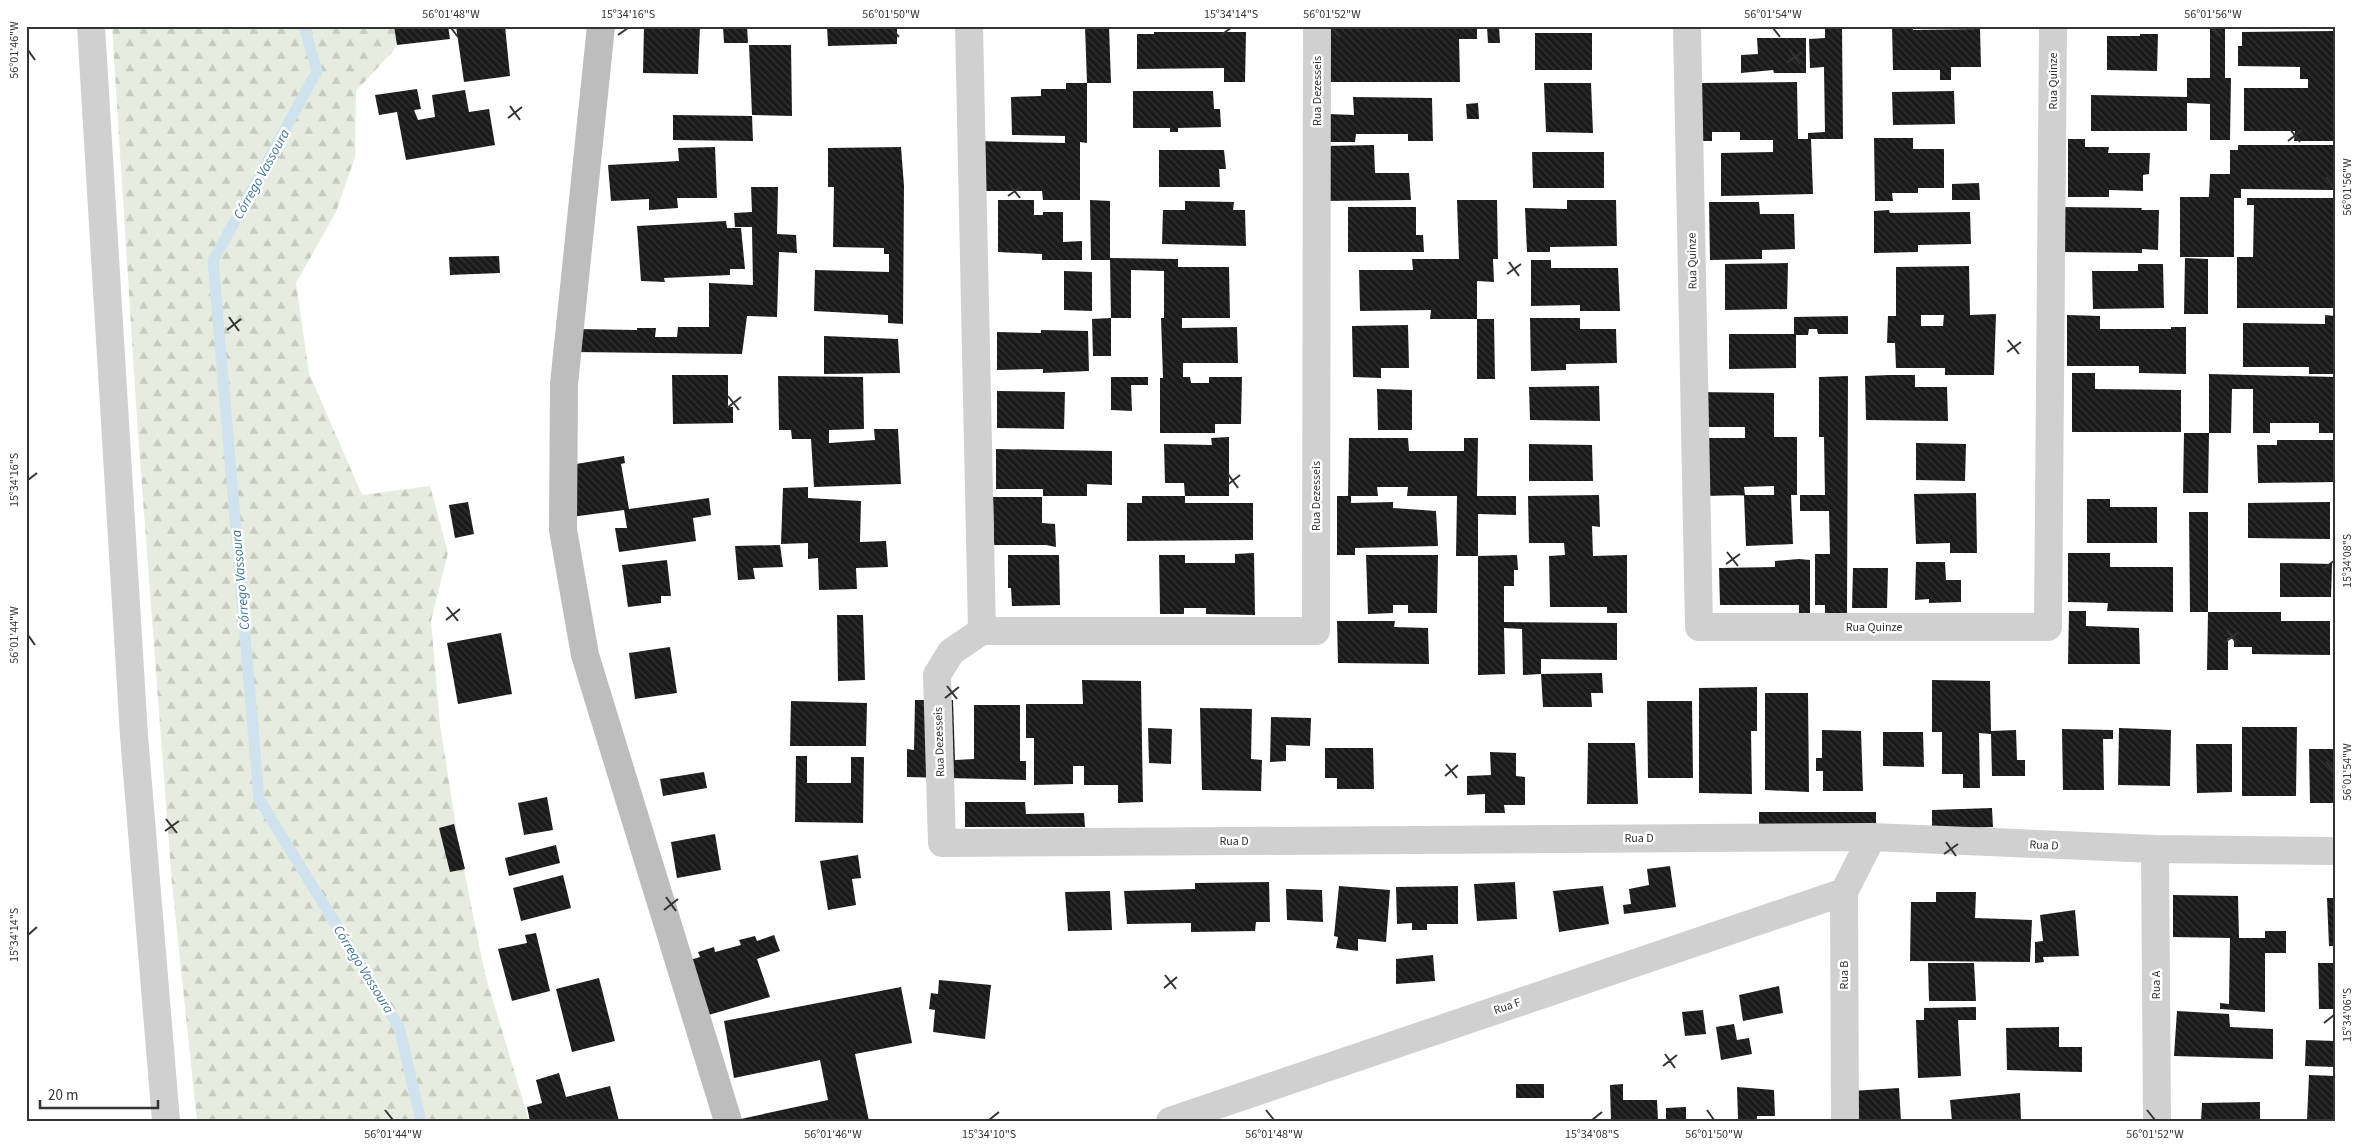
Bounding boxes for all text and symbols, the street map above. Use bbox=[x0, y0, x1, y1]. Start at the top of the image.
text: 56°01'48"W bbox=[422, 6, 480, 23]
text: 15°34'16"S bbox=[601, 6, 655, 23]
text: 56°01'50"W bbox=[862, 6, 920, 23]
text: 15°34'14"S bbox=[1204, 6, 1258, 23]
text: 56°01'52"W bbox=[1303, 6, 1361, 23]
text: 56°01'54"W bbox=[1744, 6, 1802, 23]
text: 56°01'56"W bbox=[2184, 6, 2242, 23]
text: 56°01'46"W bbox=[6, 21, 23, 79]
street label: Rua Quinze bbox=[2045, 53, 2062, 109]
street label: Rua Dezesseis bbox=[1309, 56, 1326, 126]
water label: Córrego Vassoura bbox=[229, 125, 295, 223]
text: 56°01'56"W bbox=[2339, 158, 2356, 216]
street label: Rua Quinze bbox=[1684, 232, 1701, 290]
text: 15°34'16"S bbox=[6, 453, 23, 507]
street label: Rua Dezesseis bbox=[1308, 461, 1325, 531]
water label: Córrego Vassoura bbox=[227, 529, 255, 631]
text: 15°34'08"S bbox=[2339, 534, 2356, 588]
text: 56°01'44"W bbox=[6, 606, 23, 664]
street label: Rua Quinze bbox=[1846, 619, 1902, 636]
street label: Rua Dezesseis bbox=[930, 707, 949, 777]
text: 56°01'54"W bbox=[2339, 743, 2356, 801]
street label: Rua D bbox=[1624, 830, 1654, 847]
street label: Rua D bbox=[1219, 833, 1249, 850]
street label: Rua D bbox=[2029, 836, 2059, 855]
text: 15°34'14"S bbox=[6, 908, 23, 962]
water label: Córrego Vassoura bbox=[328, 922, 399, 1018]
street label: Rua B bbox=[1836, 961, 1853, 989]
street label: Rua A bbox=[2148, 970, 2165, 999]
text: 15°34'06"S bbox=[2339, 988, 2356, 1042]
street label: Rua F bbox=[1491, 994, 1523, 1019]
scale bar bbox=[40, 1077, 158, 1109]
text: 20 m bbox=[48, 1085, 78, 1106]
text: 56°01'44"W bbox=[364, 1126, 422, 1143]
text: 56°01'46"W bbox=[804, 1126, 862, 1143]
text: 15°34'10"S bbox=[962, 1126, 1016, 1143]
text: 56°01'48"W bbox=[1245, 1126, 1303, 1143]
text: 15°34'08"S bbox=[1565, 1126, 1619, 1143]
text: 56°01'50"W bbox=[1685, 1126, 1743, 1143]
text: 56°01'52"W bbox=[2126, 1126, 2184, 1143]

